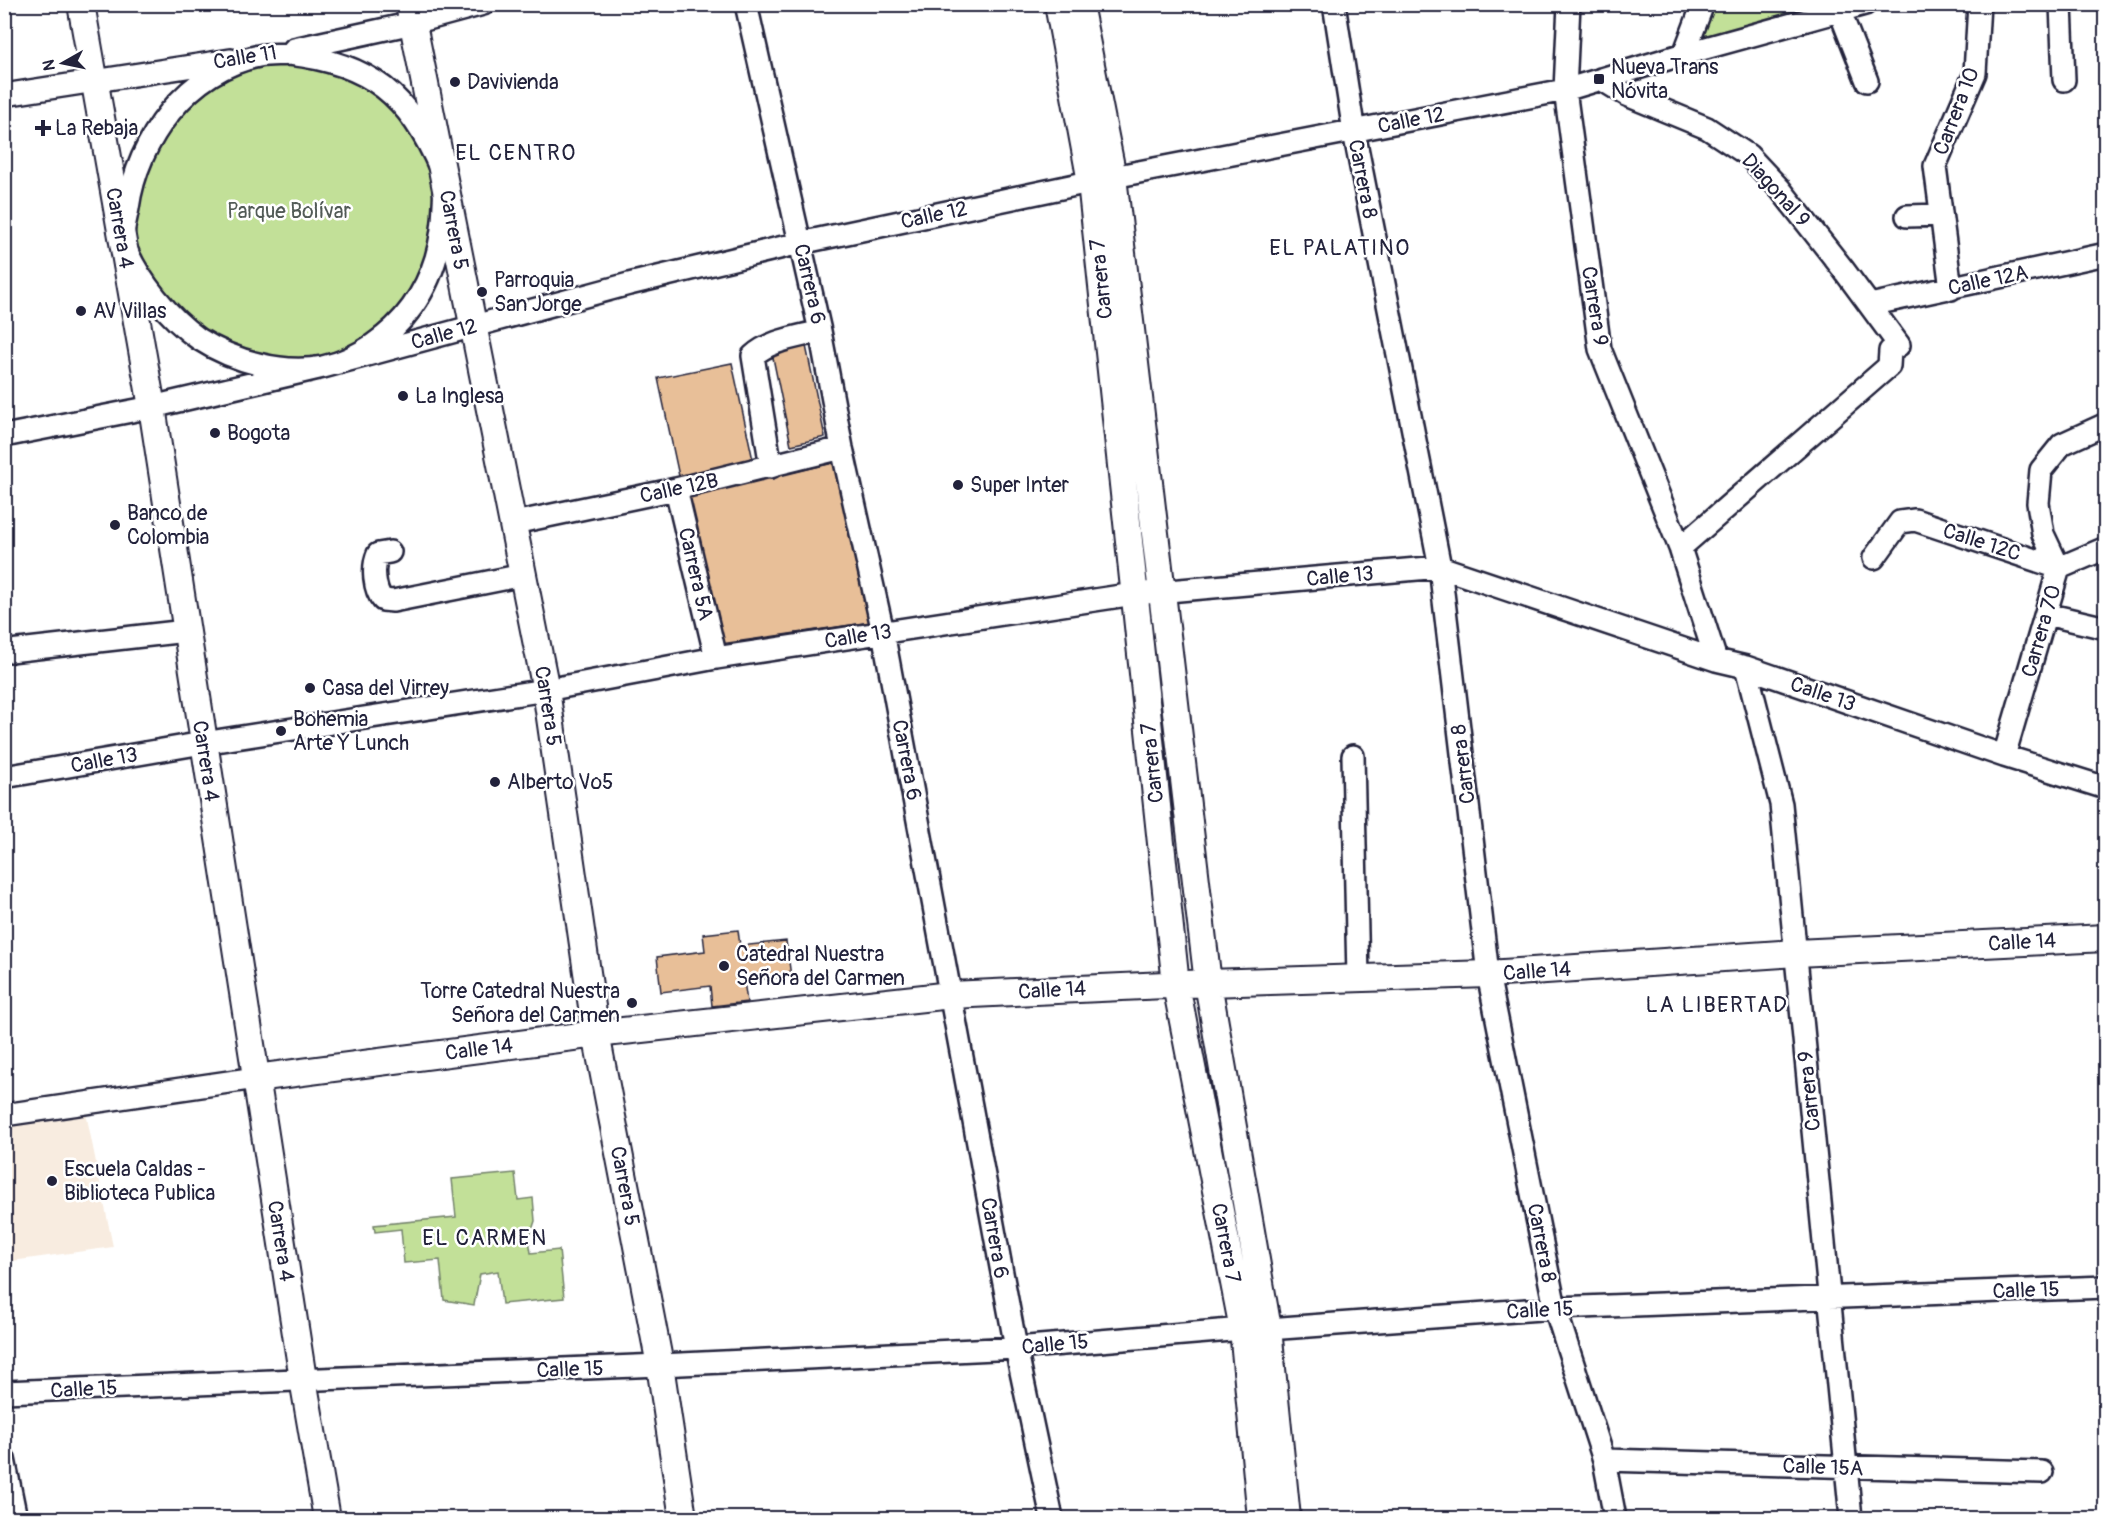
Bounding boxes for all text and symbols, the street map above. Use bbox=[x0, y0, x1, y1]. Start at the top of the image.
north arrow bbox=[33, 33, 93, 93]
street label: Calle 11 bbox=[211, 39, 279, 76]
place label: Nueva Trans Nóvita bbox=[1611, 54, 1719, 105]
text: N bbox=[38, 58, 60, 72]
street label: Carrera 10 bbox=[1927, 63, 1986, 159]
place label: Davivienda bbox=[467, 69, 559, 96]
marker: Nueva Trans Nóvita bbox=[1592, 72, 1606, 86]
marker: Davivienda bbox=[448, 75, 462, 89]
street label: Calle 12 bbox=[1375, 101, 1447, 140]
place label: La Rebaja bbox=[55, 115, 138, 142]
marker: La Rebaja bbox=[36, 121, 50, 135]
street label: Carrera 8 bbox=[1342, 137, 1383, 221]
district label: EL CENTRO bbox=[455, 139, 577, 167]
street label: Diagonal 9 bbox=[1735, 148, 1816, 233]
street label: Carrera 4 bbox=[99, 186, 140, 271]
street label: Carrera 5 bbox=[433, 188, 474, 272]
street label: Calle 12 bbox=[898, 195, 970, 236]
park label: Parque Bolívar bbox=[227, 198, 352, 225]
district label: EL PALATINO bbox=[1269, 234, 1411, 262]
street label: Carrera 7 bbox=[1084, 237, 1119, 320]
street label: Carrera 6 bbox=[787, 241, 832, 327]
street label: Calle 12A bbox=[1946, 259, 2031, 302]
street label: Carrera 9 bbox=[1575, 264, 1614, 348]
place label: Parroquia San Jorge bbox=[494, 267, 582, 318]
marker: Parroquia San Jorge bbox=[475, 285, 489, 299]
place label: AV Villas bbox=[93, 298, 167, 325]
marker: AV Villas bbox=[74, 304, 88, 318]
street label: Calle 12 bbox=[408, 313, 480, 356]
place label: La Inglesa bbox=[415, 383, 504, 410]
marker: La Inglesa bbox=[396, 389, 410, 403]
place label: Bogota bbox=[227, 420, 290, 447]
marker: Bogota bbox=[208, 426, 222, 440]
street label: Calle 12B bbox=[637, 467, 721, 510]
place label: Super Inter bbox=[970, 472, 1070, 499]
marker: Super Inter bbox=[951, 478, 965, 492]
place label: Banco de Colombia bbox=[127, 500, 209, 551]
street label: Calle 12C bbox=[1939, 517, 2024, 568]
marker: Banco de Colombia bbox=[108, 518, 122, 532]
street label: Carrera 5A bbox=[672, 525, 719, 623]
street label: Calle 13 bbox=[1305, 560, 1375, 593]
street label: Carrera 70 bbox=[2015, 582, 2068, 680]
street label: Calle 13 bbox=[823, 618, 894, 655]
street label: Carrera 5 bbox=[528, 664, 567, 748]
street label: Calle 13 bbox=[1787, 671, 1859, 718]
place label: Casa del Virrey bbox=[322, 675, 449, 702]
marker: Casa del Virrey bbox=[303, 681, 317, 695]
place label: Bohemia Arte Y Lunch bbox=[293, 706, 409, 757]
street label: Carrera 6 bbox=[885, 717, 928, 803]
street label: Carrera 4 bbox=[186, 719, 225, 804]
street label: Carrera 7 bbox=[1135, 721, 1170, 804]
street label: Carrera 8 bbox=[1445, 723, 1482, 805]
marker: Bohemia Arte Y Lunch bbox=[274, 724, 288, 738]
street label: Calle 13 bbox=[68, 741, 140, 780]
place label: Alberto Vo5 bbox=[507, 769, 613, 796]
marker: Alberto Vo5 bbox=[488, 775, 502, 789]
street label: Calle 14 bbox=[1987, 927, 2057, 958]
place label: Catedral Nuestra Señora del Carmen bbox=[736, 941, 905, 992]
street label: Calle 14 bbox=[1502, 956, 1572, 987]
marker: Catedral Nuestra Señora del Carmen bbox=[717, 959, 731, 973]
street label: Calle 14 bbox=[1017, 975, 1087, 1006]
place label: Torre Catedral Nuestra Señora del Carmen bbox=[420, 978, 620, 1029]
district label: LA LIBERTAD bbox=[1646, 991, 1788, 1019]
marker: Torre Catedral Nuestra Señora del Carmen bbox=[625, 996, 639, 1010]
street label: Calle 14 bbox=[444, 1032, 514, 1067]
street label: Carrera 9 bbox=[1792, 1050, 1827, 1132]
street label: Carrera 5 bbox=[604, 1144, 645, 1228]
place label: Escuela Caldas - Biblioteca Publica bbox=[64, 1156, 215, 1207]
marker: Escuela Caldas - Biblioteca Publica bbox=[45, 1174, 59, 1188]
street label: Carrera 6 bbox=[974, 1196, 1015, 1281]
street label: Carrera 4 bbox=[261, 1199, 300, 1284]
street label: Carrera 7 bbox=[1205, 1201, 1246, 1285]
street label: Carrera 8 bbox=[1521, 1201, 1562, 1285]
district label: EL CARMEN bbox=[422, 1224, 548, 1252]
street label: Calle 15 bbox=[1992, 1276, 2060, 1305]
street label: Calle 15 bbox=[1506, 1295, 1574, 1326]
street label: Calle 15 bbox=[1020, 1328, 1090, 1361]
street label: Calle 15 bbox=[536, 1355, 604, 1384]
street label: Calle 15 bbox=[50, 1374, 118, 1405]
street label: Calle 15A bbox=[1782, 1453, 1864, 1482]

